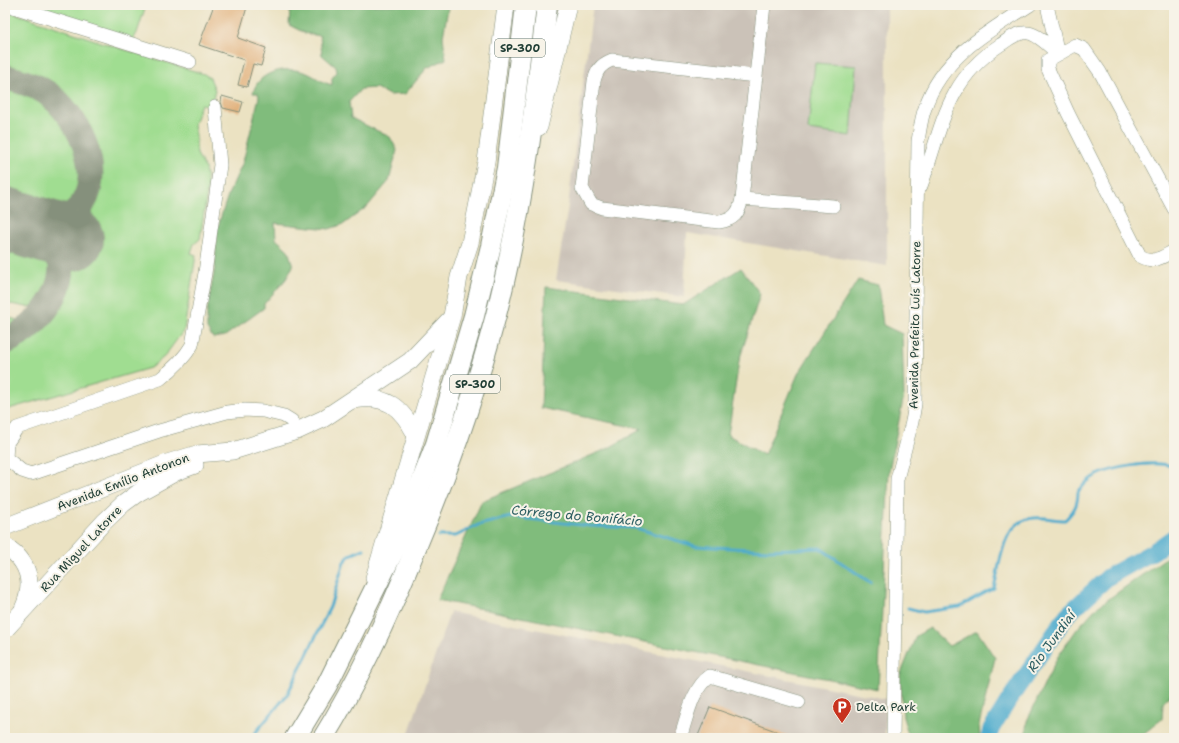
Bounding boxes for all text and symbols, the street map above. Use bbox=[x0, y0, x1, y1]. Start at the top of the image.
road number: SP-300 bbox=[495, 39, 545, 57]
street label: Avenida Prefeito Luís Latorre bbox=[906, 240, 924, 409]
road number: SP-300 bbox=[450, 375, 500, 393]
street label: Avenida Emílio Antonon bbox=[55, 449, 191, 515]
water label: Córrego do Bonifácio bbox=[511, 501, 643, 530]
street label: Rua Miguel Latorre bbox=[37, 502, 125, 596]
water label: Rio Jundiaí bbox=[1023, 606, 1080, 675]
parking icon: Delta Park bbox=[831, 696, 853, 724]
place label: Delta Park bbox=[856, 699, 916, 715]

